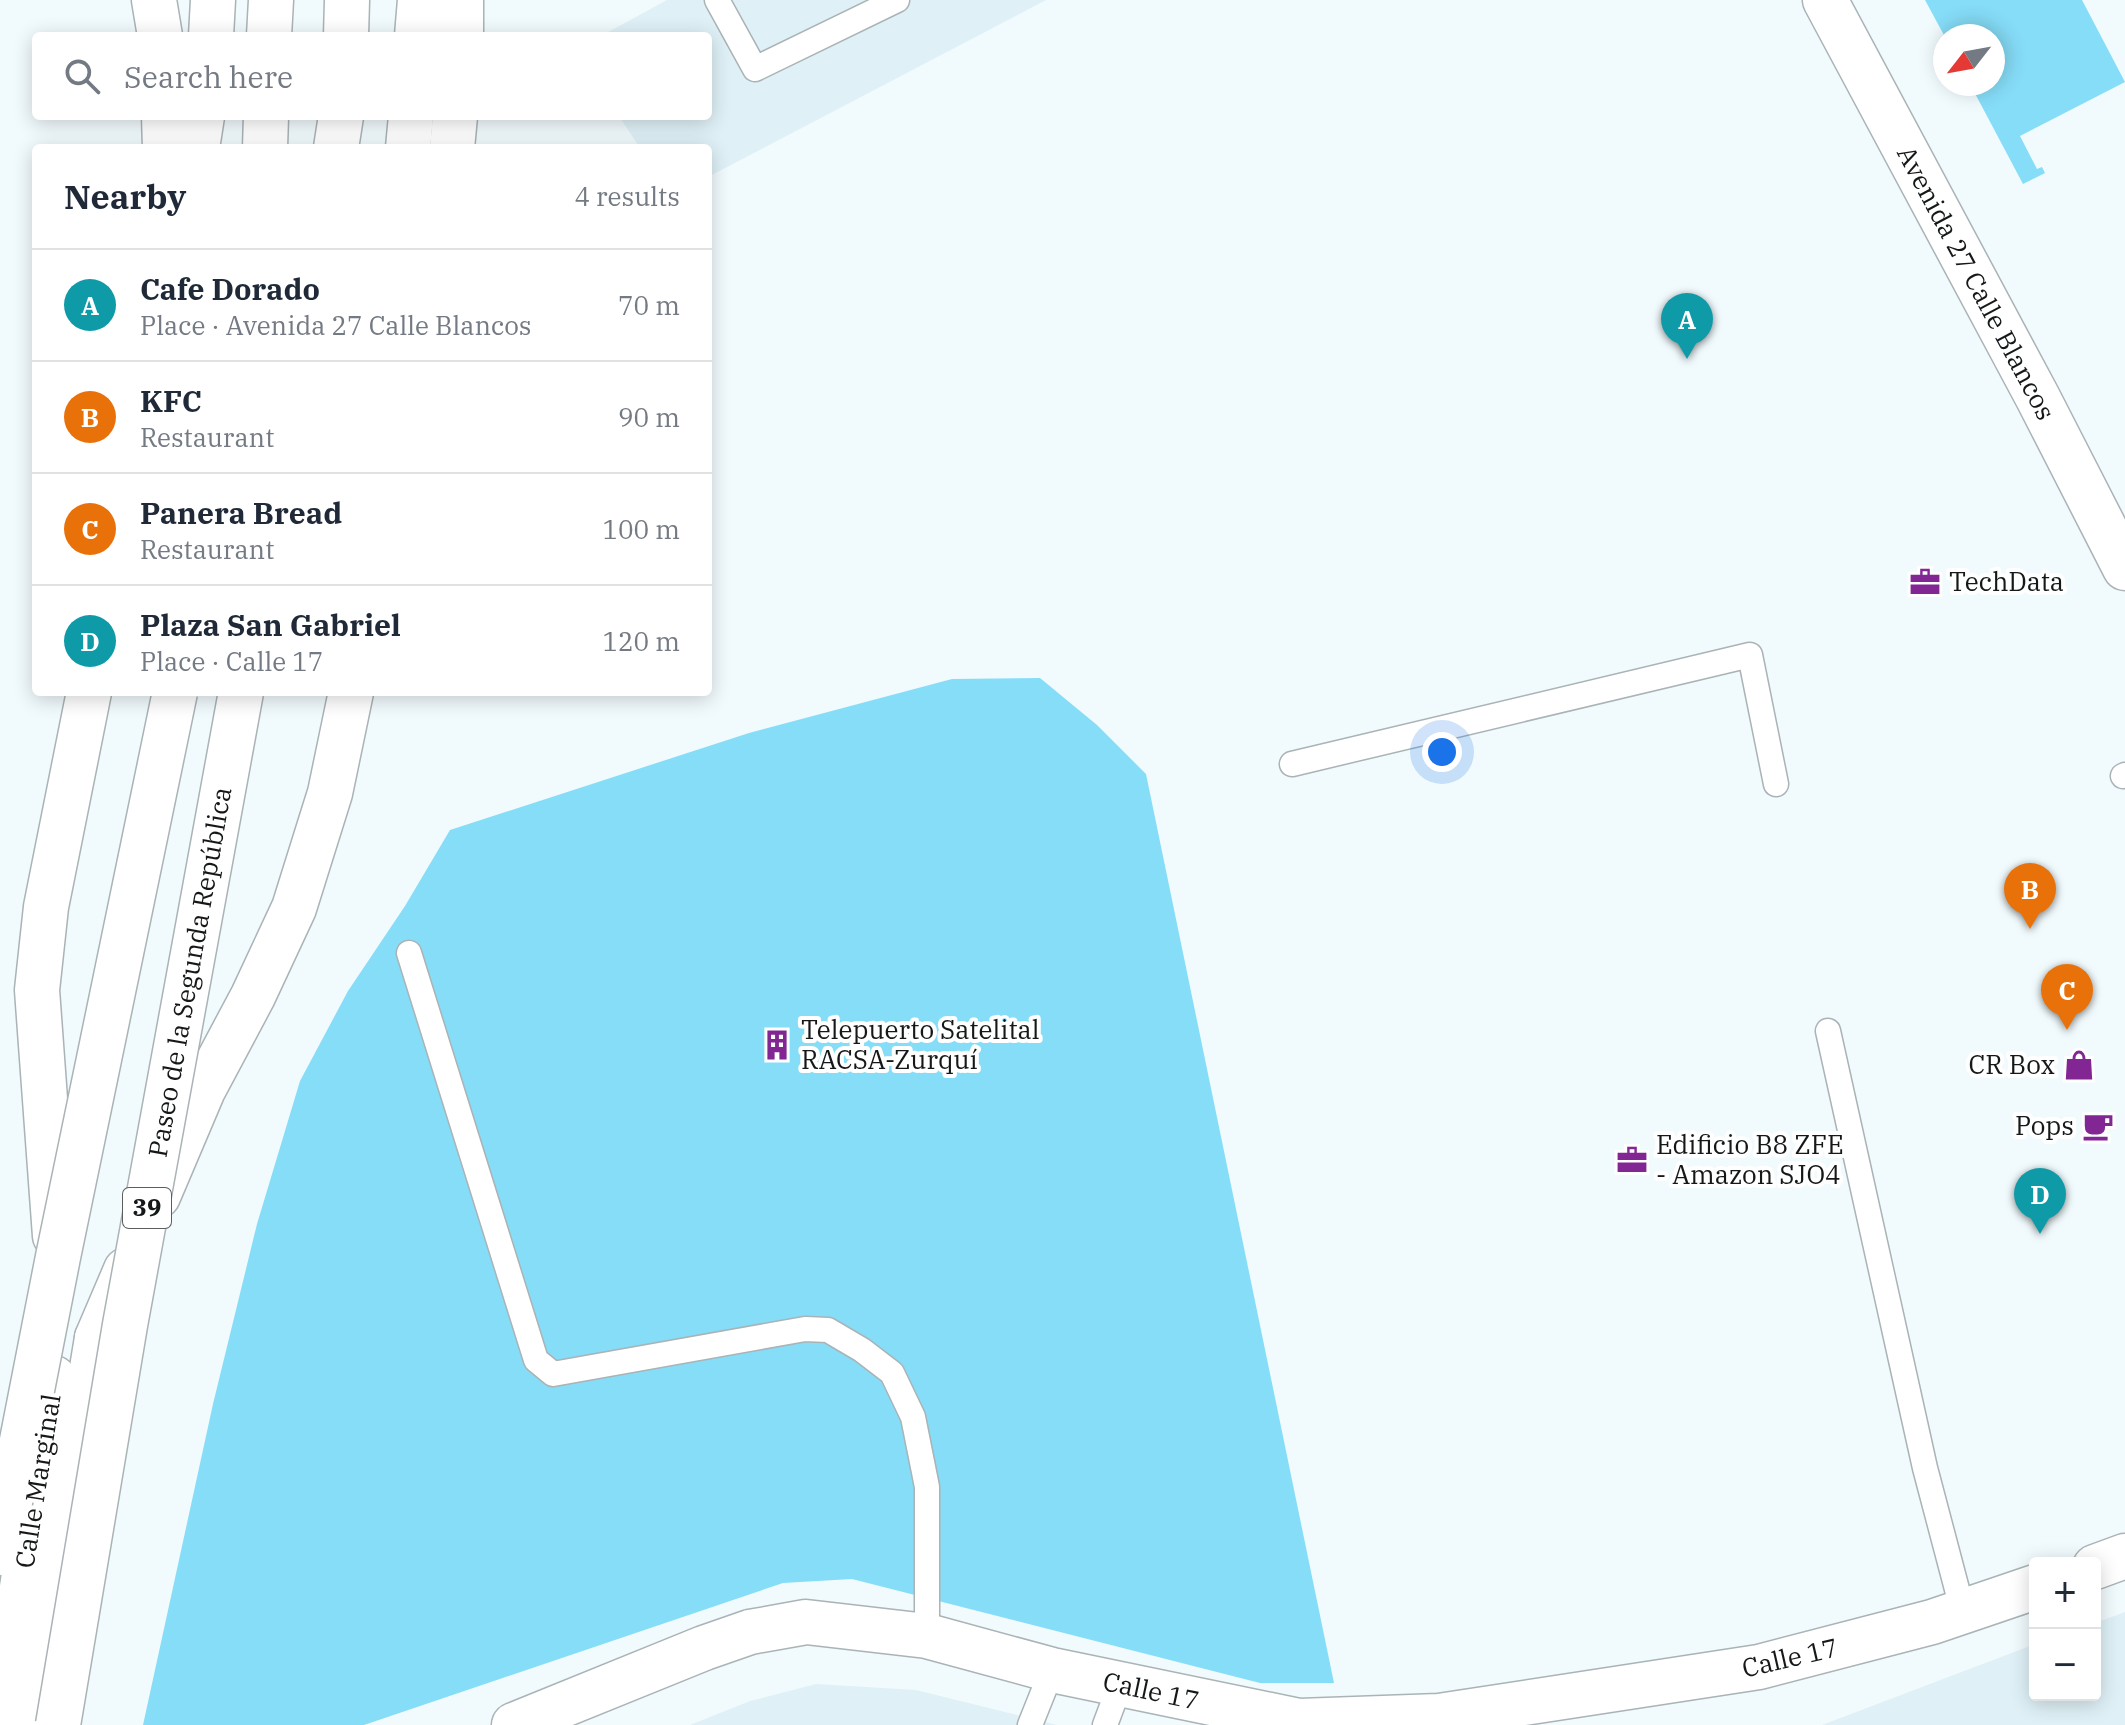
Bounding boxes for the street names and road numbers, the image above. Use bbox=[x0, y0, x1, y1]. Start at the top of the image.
street label: Avenida 27 Calle Blancos bbox=[1890, 140, 2064, 425]
street label: Paseo de la Segunda República bbox=[140, 784, 238, 1160]
road number: 39 bbox=[123, 1188, 171, 1228]
street label: Calle Marginal bbox=[6, 1391, 68, 1570]
street label: Calle 17 bbox=[1738, 1629, 1841, 1685]
street label: Calle 17 bbox=[1100, 1663, 1202, 1717]

